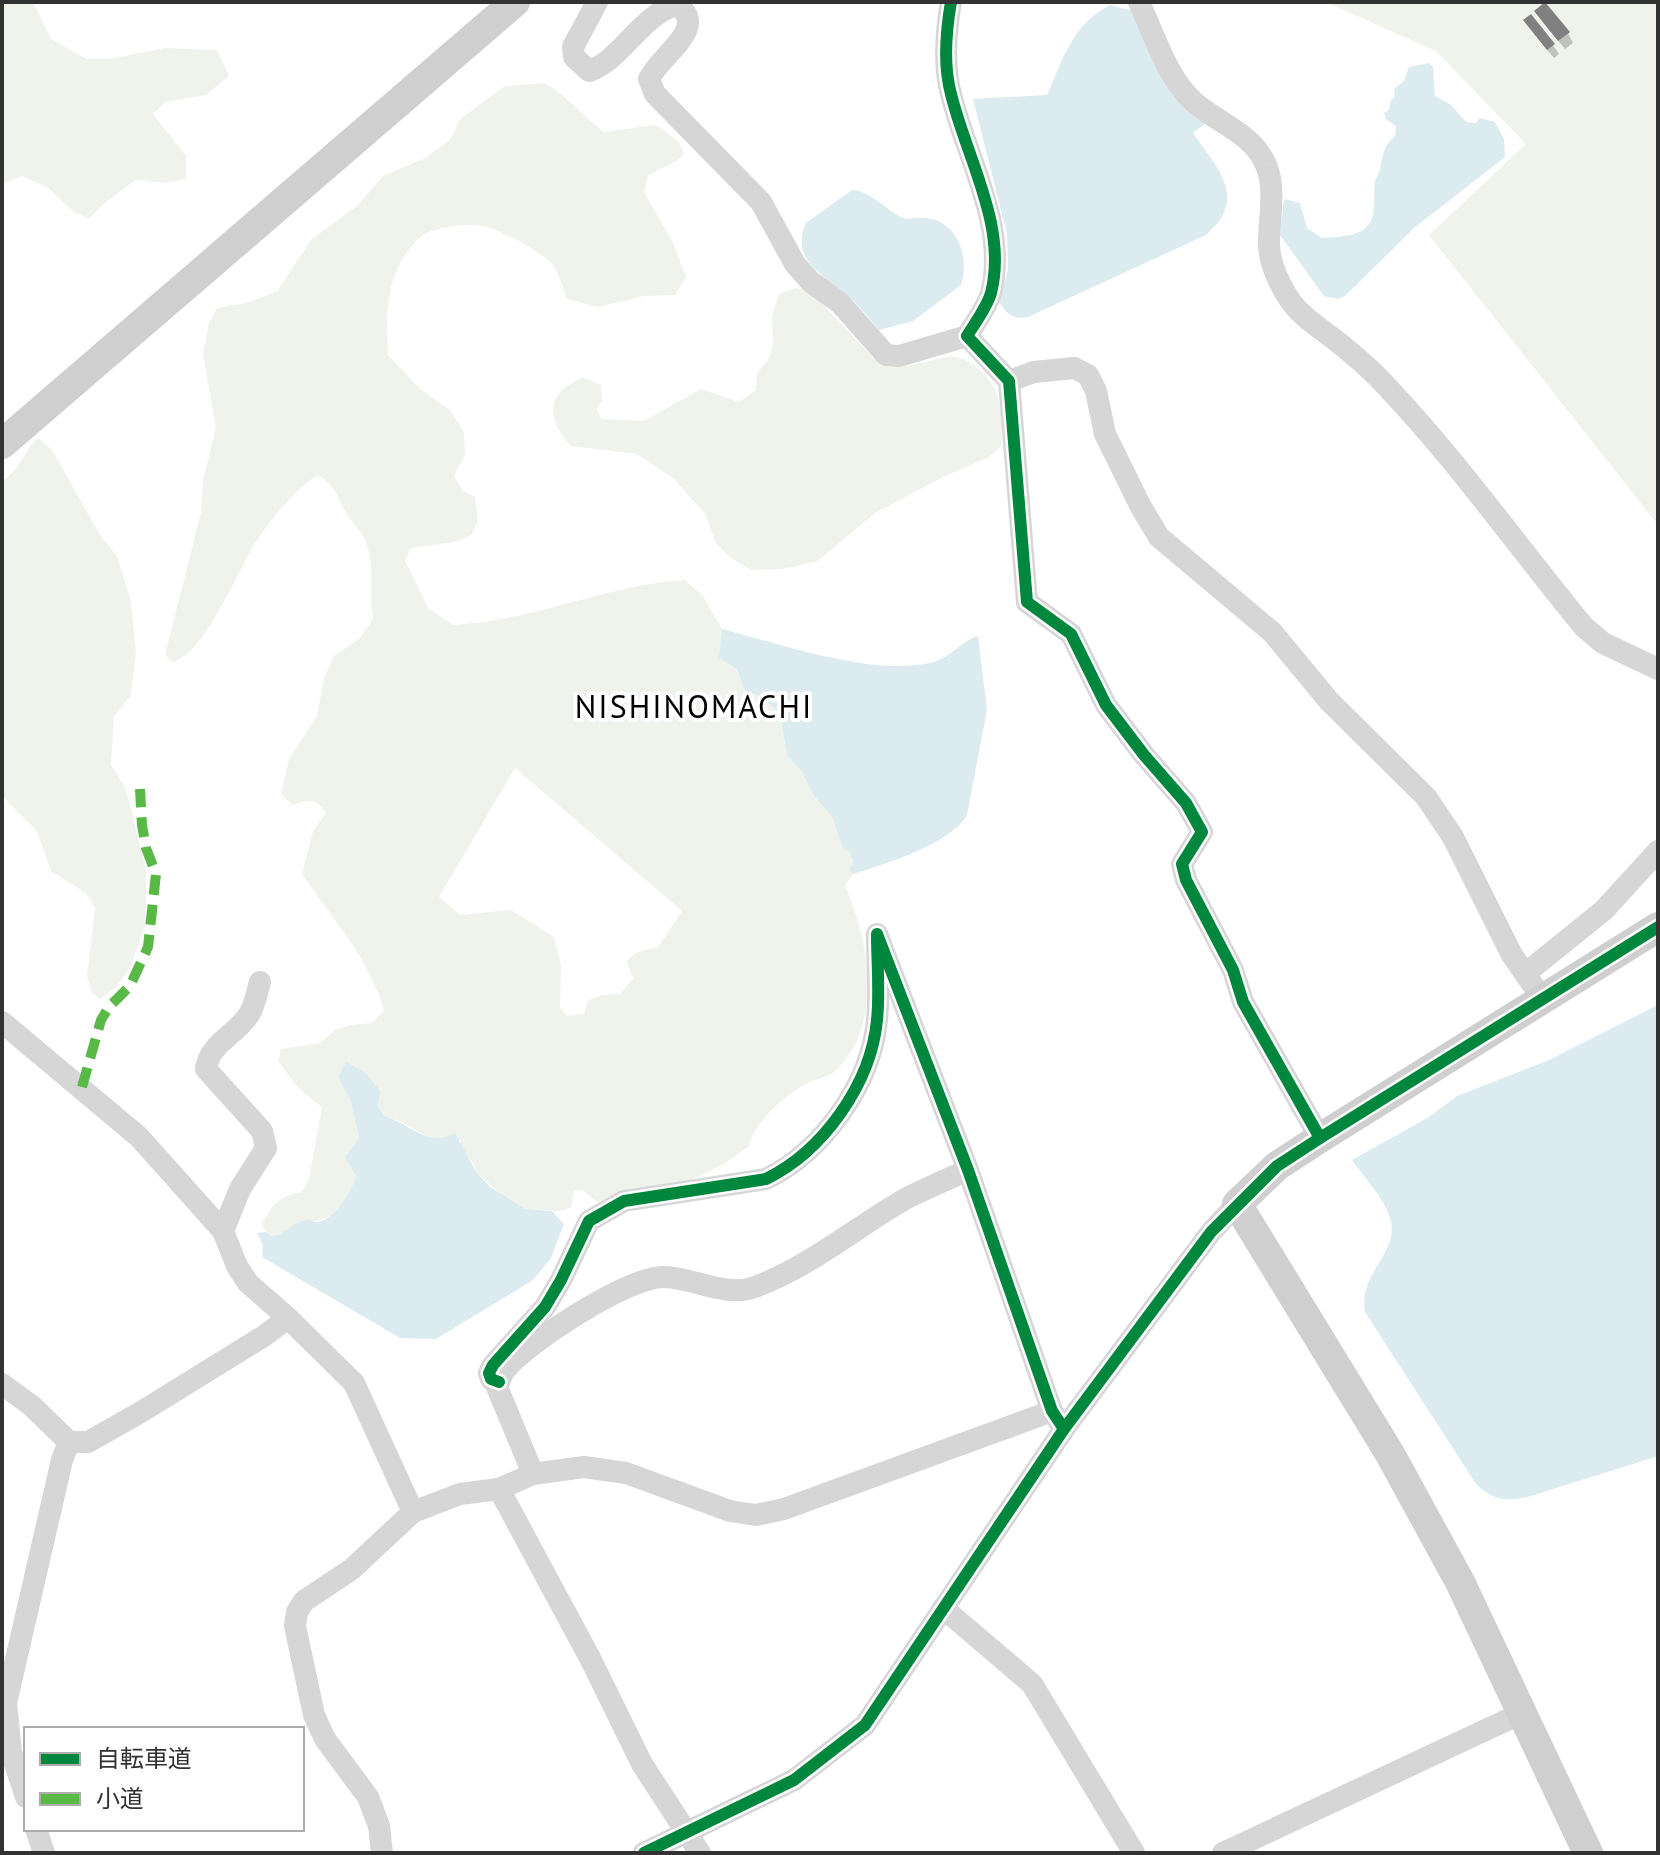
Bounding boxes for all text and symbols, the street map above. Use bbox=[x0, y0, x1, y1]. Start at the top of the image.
district label: NISHINOMACHI bbox=[575, 685, 813, 727]
legend bbox=[24, 1727, 304, 1831]
text: 自転車道 bbox=[96, 1743, 192, 1774]
text: 小道 bbox=[96, 1783, 144, 1814]

